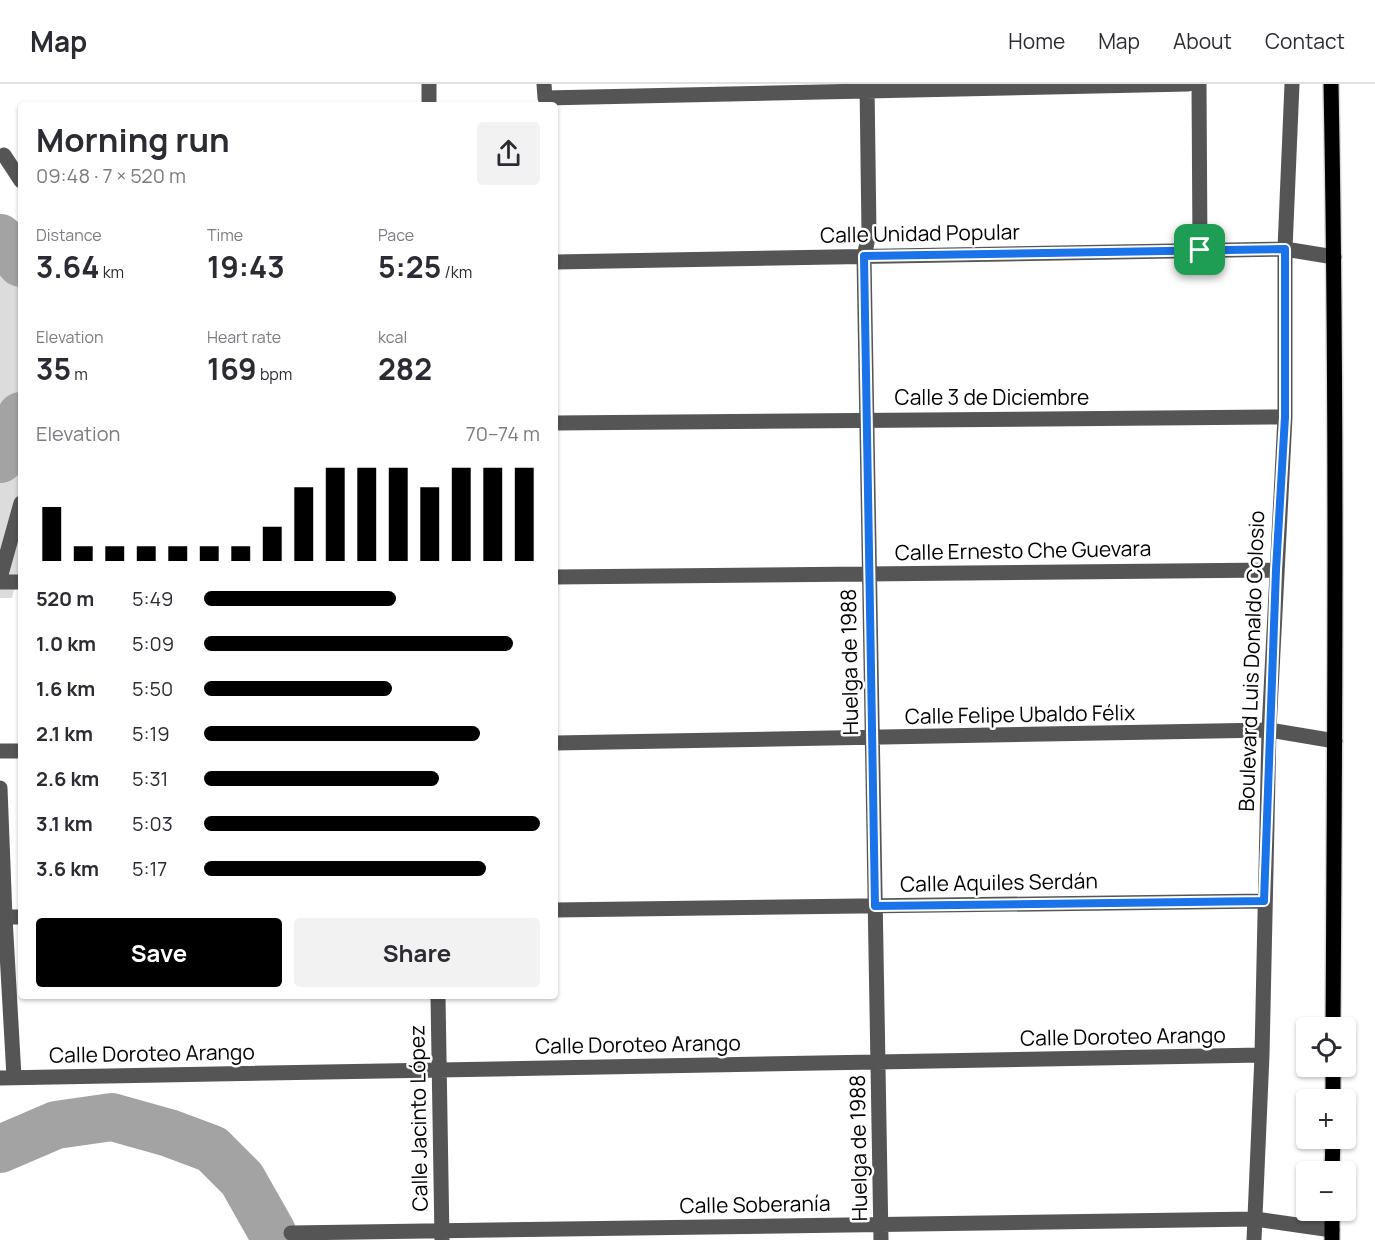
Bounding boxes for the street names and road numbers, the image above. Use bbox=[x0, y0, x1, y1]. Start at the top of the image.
street label: Calle Unidad Popular bbox=[820, 217, 1021, 249]
street label: Calle 3 de Diciembre bbox=[895, 383, 1089, 411]
street label: Boulevard Luis Donaldo Colosio bbox=[1232, 510, 1270, 812]
street label: Calle Ernesto Che Guevara bbox=[895, 534, 1151, 566]
street label: Huelga de 1988 bbox=[834, 588, 864, 736]
street label: Calle Felipe Ubaldo Félix bbox=[905, 698, 1135, 730]
street label: Calle Aquiles Serdán bbox=[900, 866, 1098, 898]
street label: Calle Doroteo Arango bbox=[1020, 1020, 1226, 1052]
street label: Calle Jacinto López bbox=[402, 1024, 434, 1212]
street label: Calle Doroteo Arango bbox=[535, 1028, 741, 1060]
street label: Calle Doroteo Arango bbox=[49, 1037, 255, 1069]
street label: Huelga de 1988 bbox=[843, 1074, 873, 1222]
street label: Calle Soberanía bbox=[679, 1189, 831, 1219]

